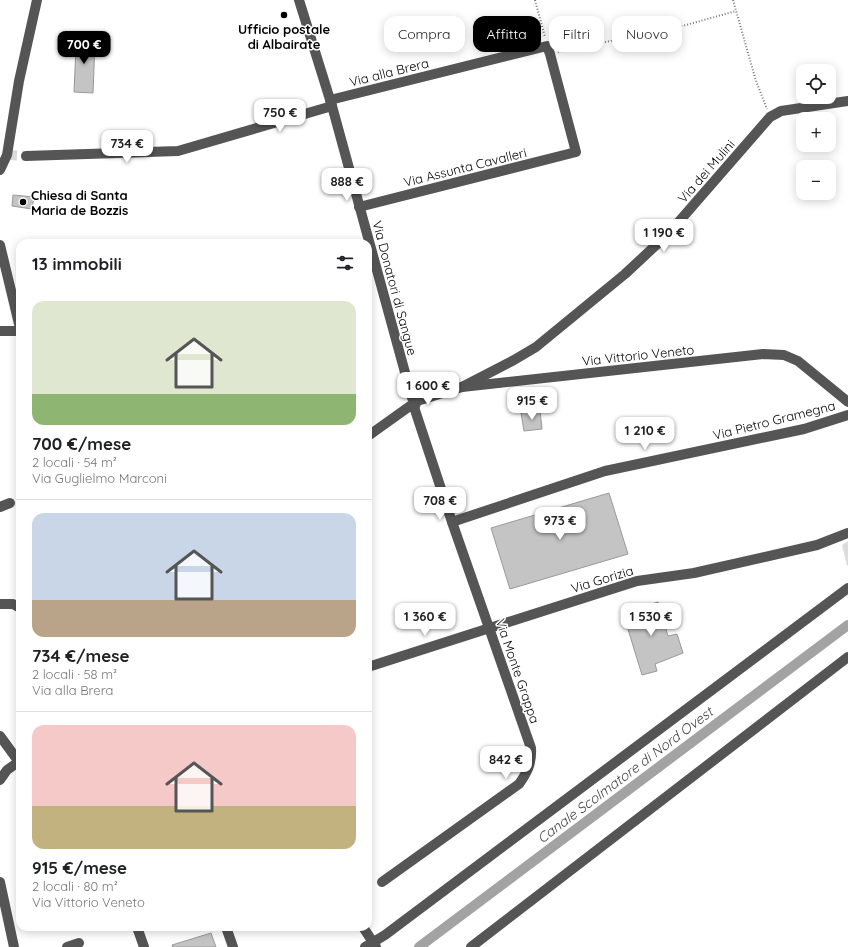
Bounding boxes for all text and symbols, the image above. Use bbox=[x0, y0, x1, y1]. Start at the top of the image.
marker: Ufficio postale di Albairate bbox=[279, 10, 289, 20]
chip: Compra bbox=[384, 16, 465, 52]
chip: Affitta bbox=[473, 16, 541, 52]
chip: Filtri bbox=[549, 16, 604, 52]
chip: Nuovo bbox=[612, 16, 682, 52]
place label: Ufficio postale di Albairate bbox=[238, 21, 330, 52]
pin: 700 € bbox=[56, 31, 112, 65]
text: 700 € bbox=[67, 36, 101, 52]
street label: Via alla Brera bbox=[348, 54, 430, 90]
map controls bbox=[796, 64, 836, 200]
button: locate bbox=[796, 64, 836, 104]
pin: 750 € bbox=[252, 99, 308, 133]
text: 750 € bbox=[263, 104, 297, 120]
button: + bbox=[796, 112, 836, 152]
pin: 734 € bbox=[99, 130, 155, 164]
text: 734 € bbox=[110, 135, 144, 151]
street label: Via dei Mulini bbox=[674, 136, 738, 206]
street label: Via Assunta Cavalleri bbox=[402, 144, 528, 190]
button: − bbox=[796, 160, 836, 200]
pin: 888 € bbox=[319, 168, 375, 202]
text: 888 € bbox=[330, 173, 364, 189]
place label: Chiesa di Santa Maria de Bozzis bbox=[31, 187, 128, 218]
marker: Chiesa di Santa Maria de Bozzis bbox=[18, 197, 28, 207]
street label: Via Donatori di Sangue bbox=[369, 219, 421, 357]
pin: 1 190 € bbox=[627, 219, 701, 253]
text: 1 190 € bbox=[644, 224, 684, 240]
icon: filters bbox=[334, 252, 356, 274]
text: 13 immobili bbox=[32, 253, 122, 274]
icon: home bbox=[158, 327, 230, 399]
street label: Via Vittorio Veneto bbox=[581, 341, 695, 369]
pin: 1 600 € bbox=[391, 372, 465, 406]
text: 1 600 € bbox=[406, 377, 450, 393]
pin: 915 € bbox=[504, 387, 560, 421]
text: 915 € bbox=[516, 392, 548, 408]
street label: Via Pietro Gramegna bbox=[711, 397, 837, 443]
pin: 1 210 € bbox=[608, 417, 682, 451]
text: 1 210 € bbox=[625, 422, 665, 438]
text: 700 €/mese bbox=[32, 433, 131, 454]
text: 2 locali · 54 m² bbox=[32, 454, 117, 470]
text: Via Guglielmo Marconi bbox=[32, 470, 167, 486]
pin: 708 € bbox=[412, 487, 468, 521]
text: 708 € bbox=[423, 492, 457, 508]
pin: 973 € bbox=[532, 507, 588, 541]
text: 973 € bbox=[544, 512, 576, 528]
icon: home bbox=[158, 539, 230, 611]
street label: Via Gorizia bbox=[569, 562, 635, 596]
pin: 1 360 € bbox=[388, 603, 462, 637]
pin: 1 530 € bbox=[614, 603, 688, 637]
text: 1 360 € bbox=[404, 608, 446, 624]
text: 1 530 € bbox=[630, 608, 672, 624]
street label: Via Monte Grappa bbox=[493, 617, 543, 725]
text: 734 €/mese bbox=[32, 645, 129, 666]
text: 2 locali · 58 m² bbox=[32, 666, 117, 682]
text: Via alla Brera bbox=[32, 682, 113, 698]
water label: Canale Scolmatore di Nord Ovest bbox=[533, 702, 718, 847]
pin: 842 € bbox=[478, 746, 534, 780]
icon: home bbox=[158, 751, 230, 823]
text: 842 € bbox=[489, 751, 523, 767]
text: 915 €/mese bbox=[32, 857, 127, 878]
text: 2 locali · 80 m² bbox=[32, 878, 118, 894]
text: Via Vittorio Veneto bbox=[32, 894, 145, 910]

